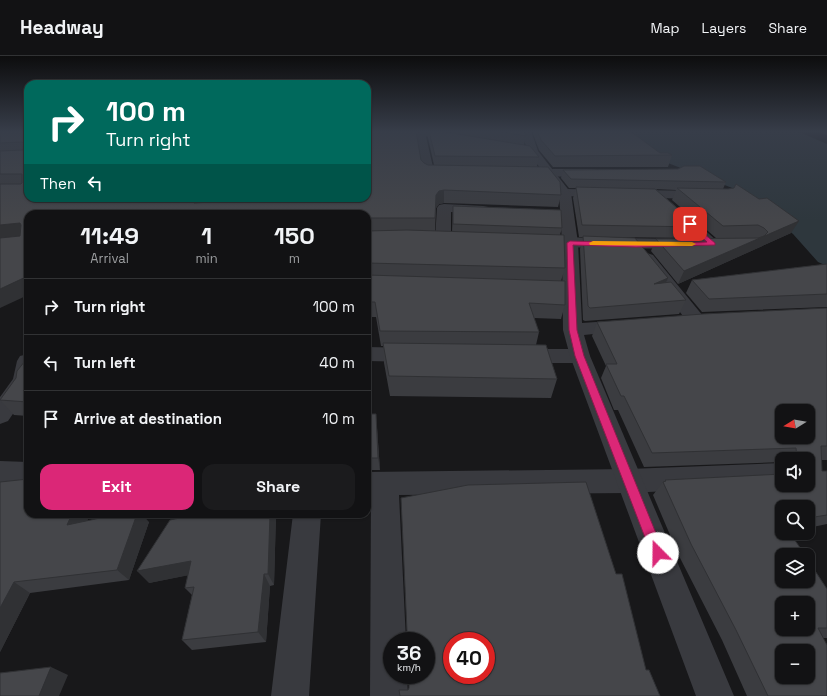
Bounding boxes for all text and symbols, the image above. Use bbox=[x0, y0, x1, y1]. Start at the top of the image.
text: Headway bbox=[20, 15, 104, 40]
text: Map bbox=[650, 19, 680, 37]
text: Layers bbox=[702, 19, 746, 37]
text: Share bbox=[768, 19, 807, 37]
text: 100 m bbox=[106, 93, 186, 129]
icon: right bbox=[40, 96, 92, 148]
text: Turn right bbox=[106, 128, 190, 151]
icon: left bbox=[84, 172, 106, 194]
text: Then bbox=[40, 174, 76, 193]
pin bbox=[673, 207, 707, 241]
icon: arrive bbox=[679, 213, 701, 235]
text: 11:49 bbox=[80, 220, 139, 251]
text: 1 bbox=[201, 220, 212, 251]
text: 150 bbox=[274, 220, 315, 251]
text: Arrival bbox=[90, 250, 129, 267]
text: min bbox=[195, 250, 218, 267]
text: m bbox=[289, 250, 300, 267]
icon: right bbox=[40, 296, 62, 318]
text: Turn right bbox=[74, 297, 145, 316]
text: 100 m bbox=[313, 297, 355, 316]
icon: left bbox=[40, 352, 62, 374]
text: Turn left bbox=[74, 353, 136, 372]
text: 40 m bbox=[319, 353, 355, 372]
north arrow bbox=[775, 404, 815, 444]
map controls bbox=[775, 404, 815, 684]
icon: arrive bbox=[40, 408, 62, 430]
text: Arrive at destination bbox=[74, 409, 222, 428]
text: 10 m bbox=[322, 409, 355, 428]
button: sound bbox=[775, 452, 815, 492]
button: Exit bbox=[40, 464, 194, 510]
button: Share bbox=[202, 464, 355, 510]
button: search bbox=[775, 500, 815, 540]
position arrow bbox=[637, 532, 679, 574]
button: layers bbox=[775, 548, 815, 588]
button: + bbox=[775, 596, 815, 636]
speed limit sign: 40 bbox=[443, 632, 495, 684]
text: 36 bbox=[397, 640, 421, 666]
button: − bbox=[775, 644, 815, 684]
text: km/h bbox=[397, 661, 421, 674]

